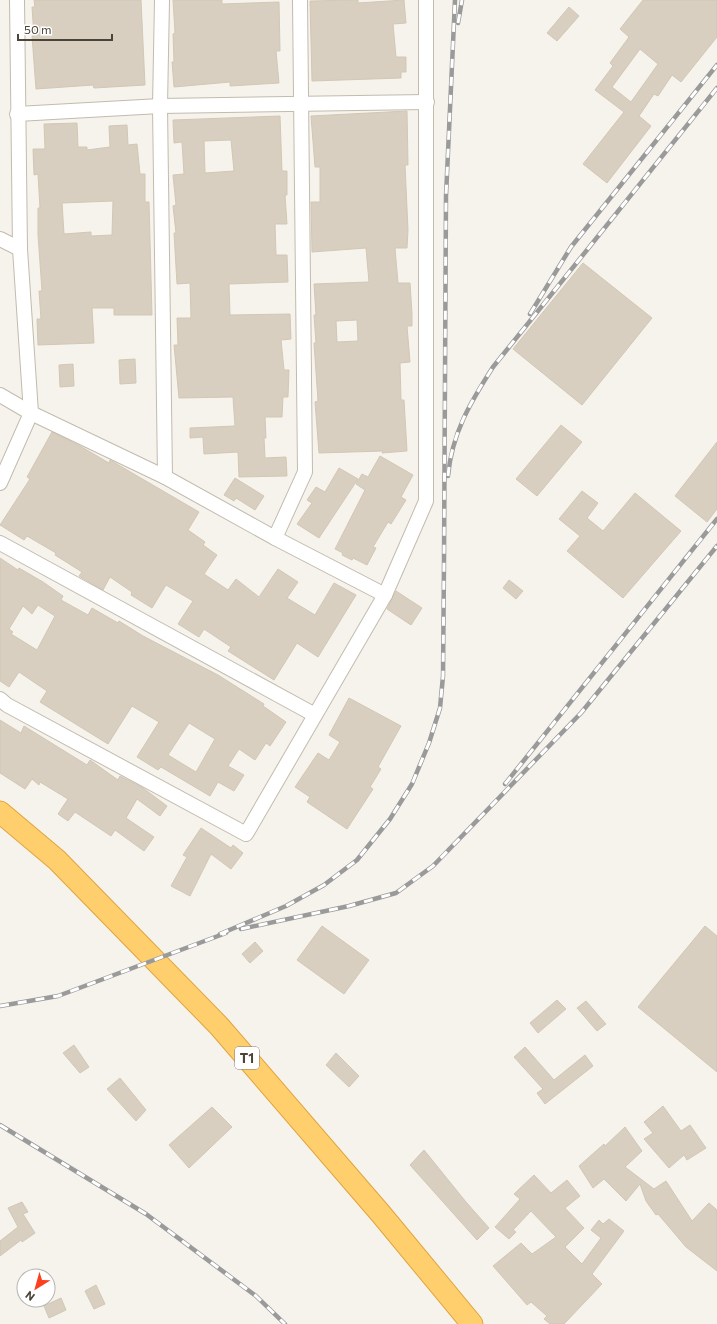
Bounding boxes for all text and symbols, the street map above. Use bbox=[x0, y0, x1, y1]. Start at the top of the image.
scale bar bbox=[18, 16, 112, 42]
text: 50 m bbox=[24, 22, 52, 36]
road number: T1 bbox=[235, 1047, 259, 1069]
north arrow bbox=[16, 1268, 56, 1308]
text: N bbox=[22, 1289, 37, 1304]

